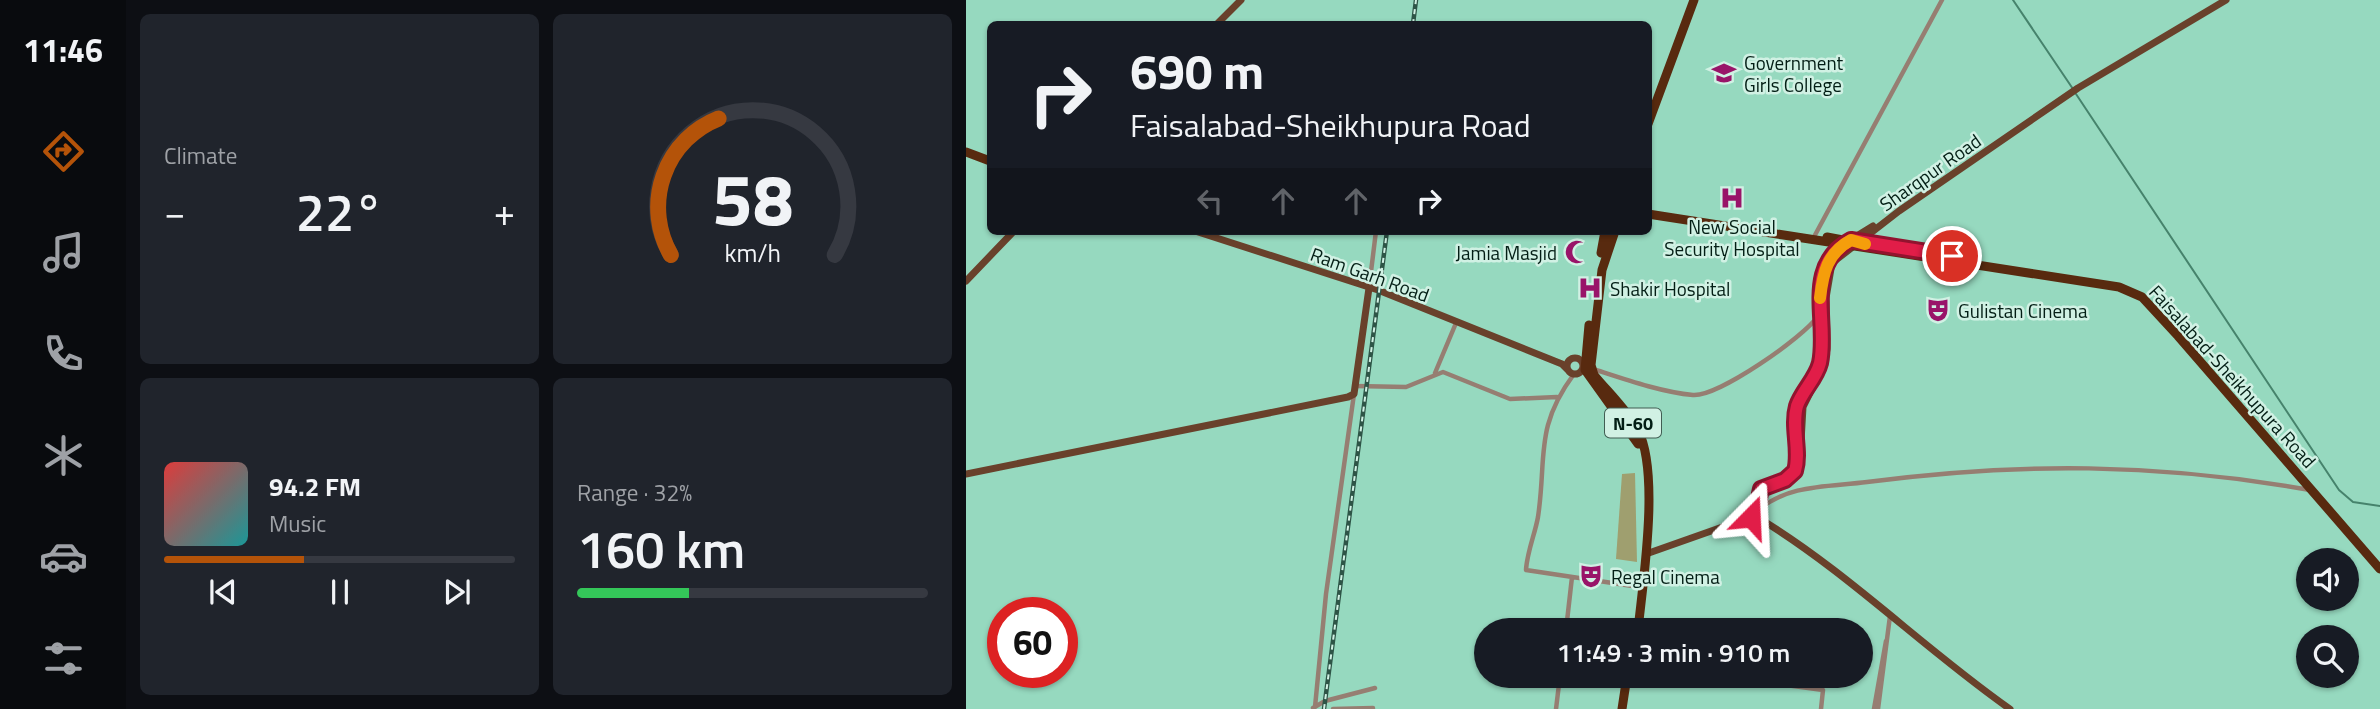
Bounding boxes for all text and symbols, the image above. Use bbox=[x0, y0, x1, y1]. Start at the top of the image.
text: 11:46 bbox=[23, 26, 103, 74]
text: 690 m bbox=[1130, 33, 1264, 108]
place label: Government Girls College bbox=[1744, 48, 1844, 99]
icon: right bbox=[1015, 49, 1106, 140]
school or university icon: Government Girls College bbox=[1710, 59, 1738, 87]
text: Faisalabad-Sheikhupura Road bbox=[1130, 101, 1531, 149]
street label: Sharqpur Road bbox=[1873, 126, 1987, 218]
icon: directions bbox=[39, 127, 88, 176]
text: Climate bbox=[164, 138, 237, 173]
text: 58 bbox=[712, 143, 793, 253]
text: 22° bbox=[296, 172, 383, 251]
icon: left bbox=[1191, 182, 1229, 220]
icon: ahead bbox=[1264, 182, 1302, 220]
icon: ahead bbox=[1337, 182, 1375, 220]
icon: right bbox=[1410, 182, 1448, 220]
text: − bbox=[164, 183, 185, 241]
text: + bbox=[494, 183, 515, 241]
hospital icon: New Social Security Hospital bbox=[1718, 184, 1746, 212]
place label: New Social Security Hospital bbox=[1664, 212, 1800, 263]
pin bbox=[1922, 226, 1982, 286]
icon: music bbox=[39, 228, 88, 277]
text: km/h bbox=[724, 234, 781, 272]
icon: arrive bbox=[1933, 237, 1971, 275]
place label: Jamia Masjid bbox=[1456, 238, 1557, 267]
mosque icon: Jamia Masjid bbox=[1563, 238, 1591, 266]
street label: Ram Garh Road bbox=[1306, 239, 1434, 309]
hospital icon: Shakir Hospital bbox=[1576, 274, 1604, 302]
place label: Shakir Hospital bbox=[1610, 274, 1730, 303]
street label: Faisalabad-Sheikhupura Road bbox=[2143, 278, 2323, 474]
theatre icon: Gulistan Cinema bbox=[1924, 296, 1952, 324]
place label: Gulistan Cinema bbox=[1958, 296, 2088, 325]
icon: phone bbox=[39, 329, 88, 378]
road number: N-60 bbox=[1605, 408, 1661, 438]
icon: climate bbox=[39, 431, 88, 480]
text: 94.2 FM bbox=[269, 467, 361, 506]
text: Range · 32% bbox=[577, 475, 692, 510]
position arrow bbox=[1714, 480, 1788, 554]
text: Music bbox=[269, 506, 326, 541]
text: 160 km bbox=[577, 509, 745, 588]
icon: car bbox=[39, 532, 88, 581]
map controls bbox=[2296, 548, 2359, 688]
button: sound bbox=[2296, 548, 2359, 611]
theatre icon: Regal Cinema bbox=[1577, 562, 1605, 590]
place label: Regal Cinema bbox=[1611, 562, 1720, 591]
icon: previous bbox=[204, 573, 242, 611]
icon: pause bbox=[321, 573, 359, 611]
icon: next bbox=[438, 573, 476, 611]
speed limit sign: 60 bbox=[987, 597, 1078, 688]
button: search bbox=[2296, 625, 2359, 688]
text: 11:49 · 3 min · 910 m bbox=[1557, 633, 1790, 672]
icon: filters bbox=[39, 634, 88, 683]

